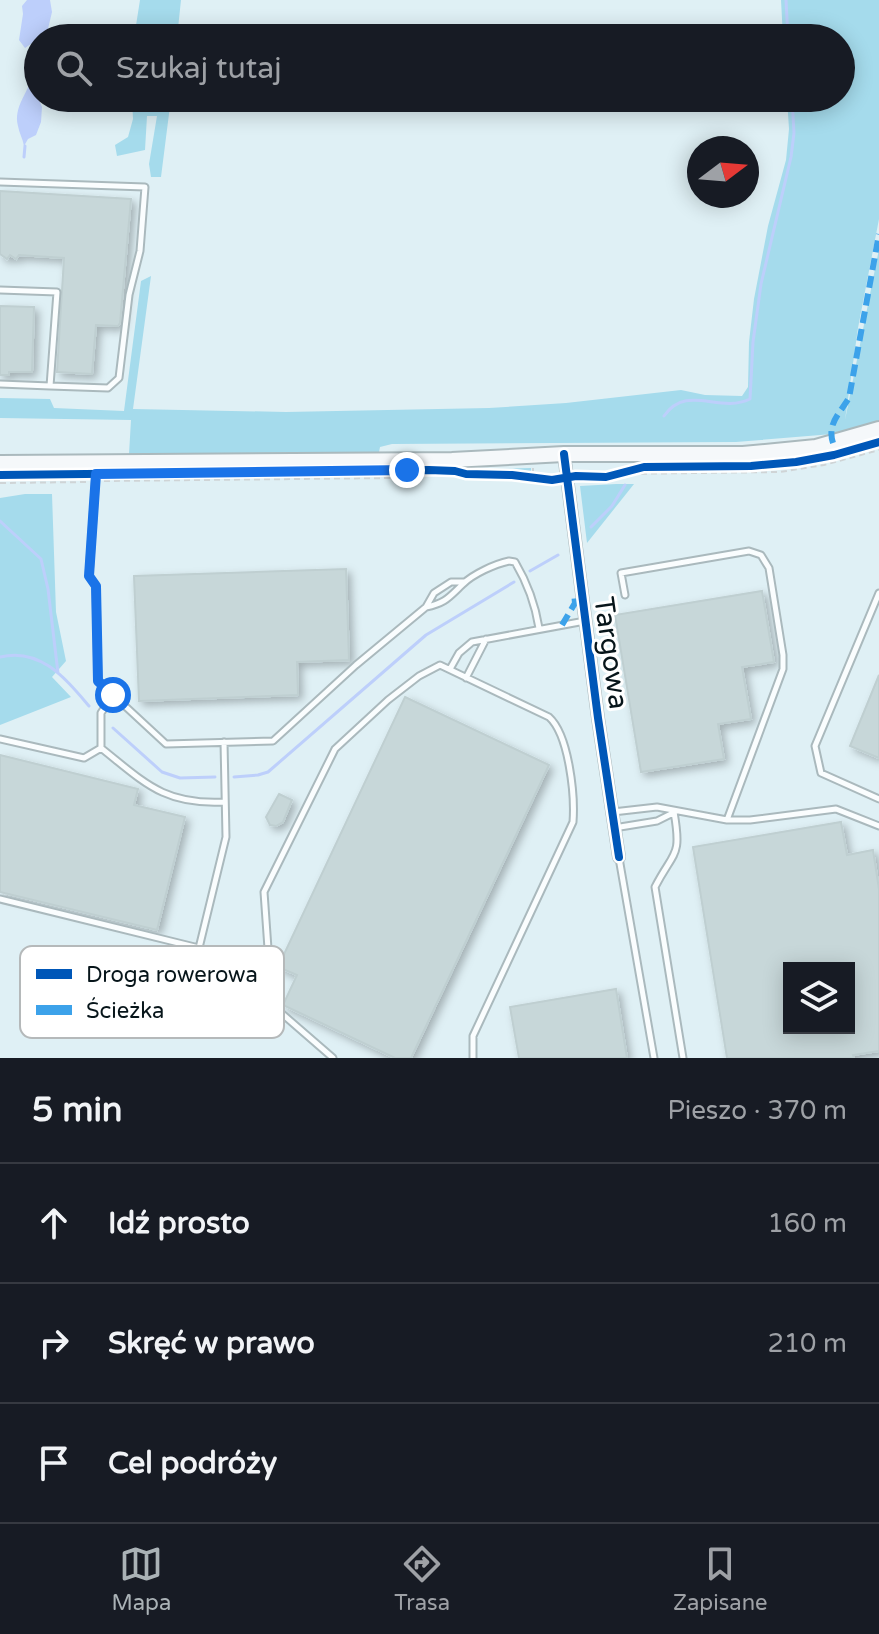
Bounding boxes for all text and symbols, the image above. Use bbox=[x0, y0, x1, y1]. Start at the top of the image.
search box bbox=[24, 24, 855, 112]
icon: search bbox=[52, 46, 96, 90]
text: Szukaj tutaj bbox=[116, 50, 282, 87]
north arrow bbox=[687, 136, 759, 208]
route end bbox=[389, 452, 425, 488]
street label: Targowa bbox=[586, 595, 636, 711]
route start bbox=[95, 677, 131, 713]
legend bbox=[20, 946, 284, 1038]
text: Droga rowerowa bbox=[86, 962, 258, 988]
map controls bbox=[783, 962, 855, 1034]
button: layers bbox=[783, 962, 855, 1034]
text: Ścieżka bbox=[86, 997, 164, 1024]
text: 5 min bbox=[32, 1090, 123, 1131]
text: Pieszo · 370 m bbox=[667, 1095, 847, 1126]
icon: ahead bbox=[32, 1201, 76, 1245]
text: Idź prosto bbox=[108, 1205, 250, 1242]
text: 160 m bbox=[767, 1208, 847, 1239]
icon: right bbox=[32, 1321, 76, 1365]
text: Skręć w prawo bbox=[108, 1325, 315, 1362]
text: 210 m bbox=[767, 1328, 847, 1359]
icon: arrive bbox=[32, 1441, 76, 1485]
text: Cel podróży bbox=[108, 1445, 277, 1482]
tab: Mapa bbox=[111, 1542, 171, 1616]
tab: Trasa bbox=[394, 1542, 450, 1616]
tab: Zapisane bbox=[673, 1542, 768, 1616]

